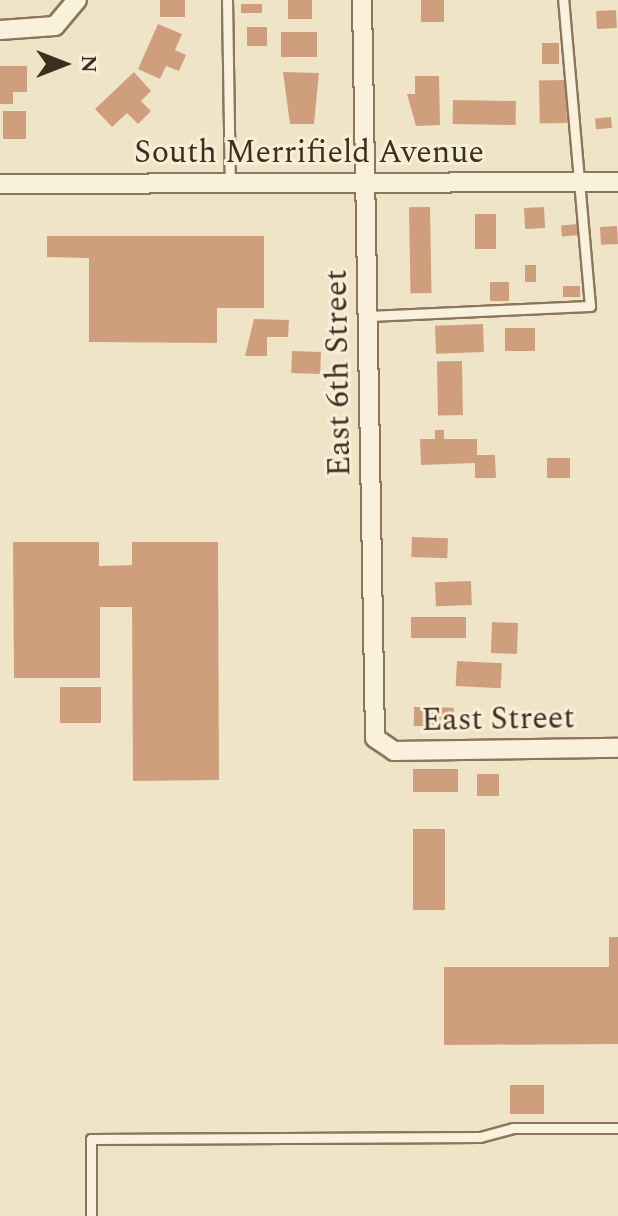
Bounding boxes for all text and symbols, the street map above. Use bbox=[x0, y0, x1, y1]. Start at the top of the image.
north arrow bbox=[24, 24, 104, 104]
text: N bbox=[72, 55, 105, 73]
street label: South Merrifield Avenue bbox=[134, 134, 484, 172]
street label: East 6th Street bbox=[318, 269, 360, 477]
street label: East Street bbox=[421, 699, 575, 741]

